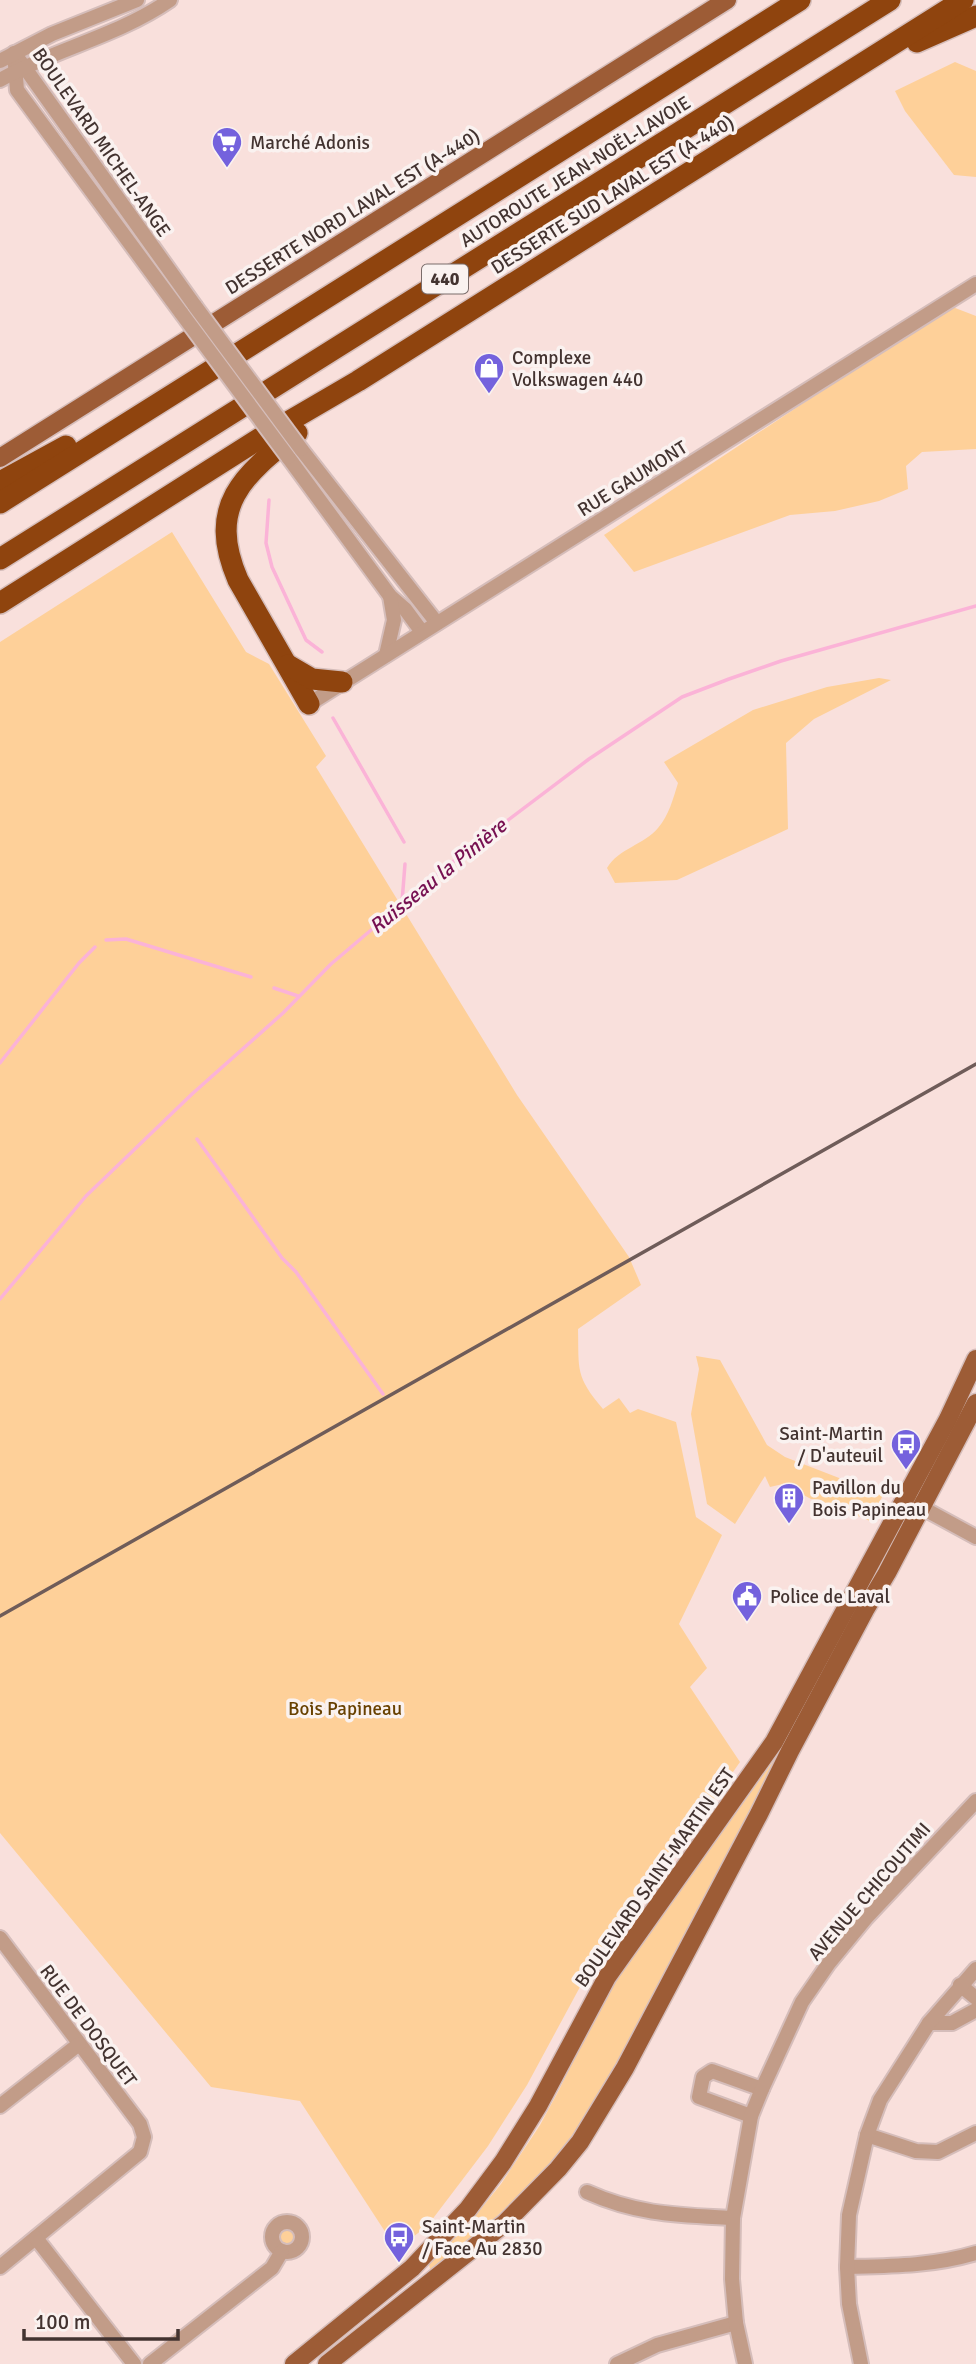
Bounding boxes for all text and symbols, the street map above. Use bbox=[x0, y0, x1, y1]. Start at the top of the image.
street label: BOULEVARD MICHEL-ANGE bbox=[27, 43, 176, 242]
street label: AUTOROUTE JEAN-NOËL-LAVOIE bbox=[456, 91, 695, 253]
street label: DESSERTE SUD LAVAL EST (A-440) bbox=[487, 110, 738, 280]
street label: DESSERTE NORD LAVAL EST (A-440) bbox=[221, 123, 483, 299]
supermarket icon: Marché Adonis bbox=[210, 125, 244, 169]
place label: Marché Adonis bbox=[250, 131, 370, 155]
road number: 440 bbox=[422, 264, 468, 293]
place label: Complexe Volkswagen 440 bbox=[512, 346, 643, 392]
shop icon: Complexe Volkswagen 440 bbox=[472, 351, 506, 395]
street label: RUE GAUMONT bbox=[573, 435, 692, 522]
water label: Ruisseau la Pinière bbox=[364, 812, 513, 939]
place label: Saint-Martin / D'auteuil bbox=[779, 1422, 883, 1468]
bus stop icon: Saint-Martin / D'auteuil bbox=[889, 1427, 923, 1471]
place label: Pavillon du Bois Papineau bbox=[812, 1476, 926, 1522]
building icon: Pavillon du Bois Papineau bbox=[772, 1481, 806, 1525]
public building icon: Police de Laval bbox=[730, 1579, 764, 1623]
place label: Police de Laval bbox=[770, 1585, 890, 1609]
park label: Bois Papineau bbox=[288, 1697, 402, 1721]
street label: BOULEVARD SAINT-MARTIN EST bbox=[570, 1763, 740, 1992]
street label: AVENUE CHICOUTIMI bbox=[803, 1818, 936, 1966]
street label: RUE DE DOSQUET bbox=[35, 1960, 142, 2092]
place label: Saint-Martin / Face Au 2830 bbox=[422, 2215, 543, 2261]
bus stop icon: Saint-Martin / Face Au 2830 bbox=[382, 2220, 416, 2264]
scale bar bbox=[24, 2298, 178, 2342]
text: 100 m bbox=[35, 2309, 90, 2335]

